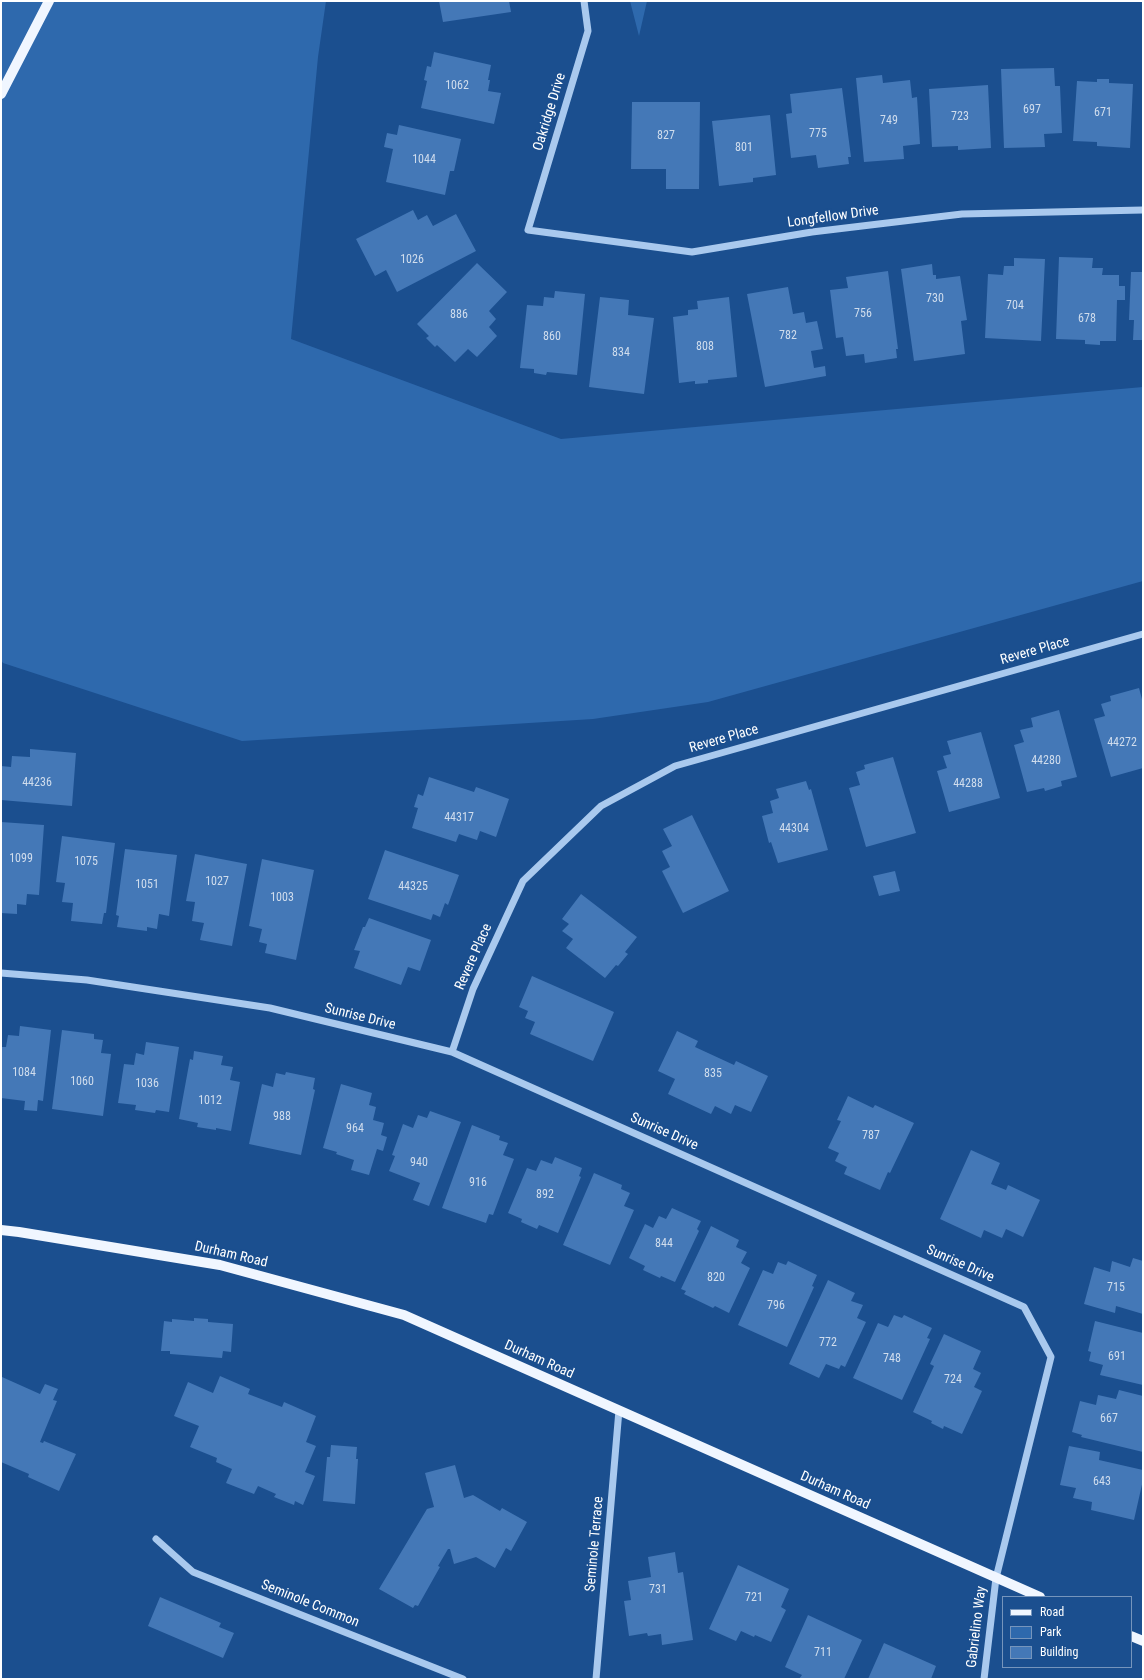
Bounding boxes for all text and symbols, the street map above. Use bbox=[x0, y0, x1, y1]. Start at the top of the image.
street label: Oakridge Drive bbox=[530, 71, 570, 153]
house number: 1062 bbox=[445, 79, 469, 93]
house number: 697 bbox=[1023, 103, 1041, 117]
house number: 671 bbox=[1094, 106, 1112, 120]
house number: 723 bbox=[951, 110, 969, 124]
house number: 749 bbox=[880, 114, 898, 128]
house number: 775 bbox=[809, 127, 827, 141]
house number: 827 bbox=[657, 129, 675, 143]
house number: 801 bbox=[735, 141, 753, 155]
house number: 1044 bbox=[412, 153, 436, 167]
street label: Longfellow Drive bbox=[786, 202, 880, 232]
house number: 1026 bbox=[400, 253, 424, 267]
house number: 730 bbox=[926, 292, 944, 306]
house number: 704 bbox=[1006, 299, 1024, 313]
house number: 756 bbox=[854, 307, 872, 321]
house number: 886 bbox=[450, 308, 468, 322]
house number: 678 bbox=[1078, 312, 1096, 326]
house number: 782 bbox=[779, 329, 797, 343]
house number: 860 bbox=[543, 330, 561, 344]
house number: 808 bbox=[696, 340, 714, 354]
house number: 834 bbox=[612, 346, 630, 360]
street label: Revere Place bbox=[999, 633, 1071, 669]
street label: Revere Place bbox=[688, 721, 760, 757]
house number: 44272 bbox=[1107, 736, 1137, 750]
house number: 44280 bbox=[1031, 754, 1061, 768]
house number: 44236 bbox=[22, 776, 52, 790]
house number: 44288 bbox=[953, 777, 983, 791]
house number: 44317 bbox=[444, 811, 474, 825]
house number: 44304 bbox=[779, 822, 809, 836]
house number: 1099 bbox=[9, 852, 33, 866]
house number: 1075 bbox=[74, 855, 98, 869]
house number: 1027 bbox=[205, 875, 229, 889]
house number: 1051 bbox=[135, 878, 159, 892]
house number: 44325 bbox=[398, 880, 428, 894]
house number: 1003 bbox=[270, 891, 294, 905]
street label: Revere Place bbox=[452, 921, 496, 993]
street label: Sunrise Drive bbox=[323, 1000, 397, 1034]
house number: 1084 bbox=[12, 1066, 36, 1080]
house number: 835 bbox=[704, 1067, 722, 1081]
house number: 1060 bbox=[70, 1075, 94, 1089]
house number: 1036 bbox=[135, 1077, 159, 1091]
house number: 1012 bbox=[198, 1094, 222, 1108]
house number: 988 bbox=[273, 1110, 291, 1124]
street label: Sunrise Drive bbox=[628, 1110, 700, 1154]
house number: 964 bbox=[346, 1122, 364, 1136]
house number: 787 bbox=[862, 1129, 880, 1143]
house number: 940 bbox=[410, 1156, 428, 1170]
house number: 916 bbox=[469, 1176, 487, 1190]
house number: 892 bbox=[536, 1188, 554, 1202]
house number: 844 bbox=[655, 1237, 673, 1251]
street label: Durham Road bbox=[193, 1238, 269, 1272]
street label: Sunrise Drive bbox=[924, 1242, 996, 1286]
house number: 820 bbox=[707, 1271, 725, 1285]
house number: 715 bbox=[1107, 1281, 1125, 1295]
house number: 796 bbox=[767, 1299, 785, 1313]
house number: 772 bbox=[819, 1336, 837, 1350]
street label: Durham Road bbox=[502, 1337, 576, 1383]
house number: 691 bbox=[1108, 1350, 1126, 1364]
house number: 748 bbox=[883, 1352, 901, 1366]
house number: 724 bbox=[944, 1373, 962, 1387]
house number: 667 bbox=[1100, 1412, 1118, 1426]
street label: Durham Road bbox=[798, 1468, 872, 1514]
house number: 643 bbox=[1093, 1475, 1111, 1489]
street label: Seminole Terrace bbox=[582, 1496, 608, 1592]
street label: Seminole Common bbox=[259, 1577, 361, 1631]
house number: 731 bbox=[649, 1583, 667, 1597]
street label: Gabrielino Way bbox=[964, 1585, 990, 1669]
house number: 721 bbox=[745, 1591, 763, 1605]
legend bbox=[1002, 1596, 1132, 1668]
text: Road bbox=[1040, 1605, 1064, 1619]
text: Park bbox=[1040, 1625, 1061, 1639]
text: Building bbox=[1040, 1645, 1078, 1659]
house number: 711 bbox=[814, 1646, 832, 1660]

